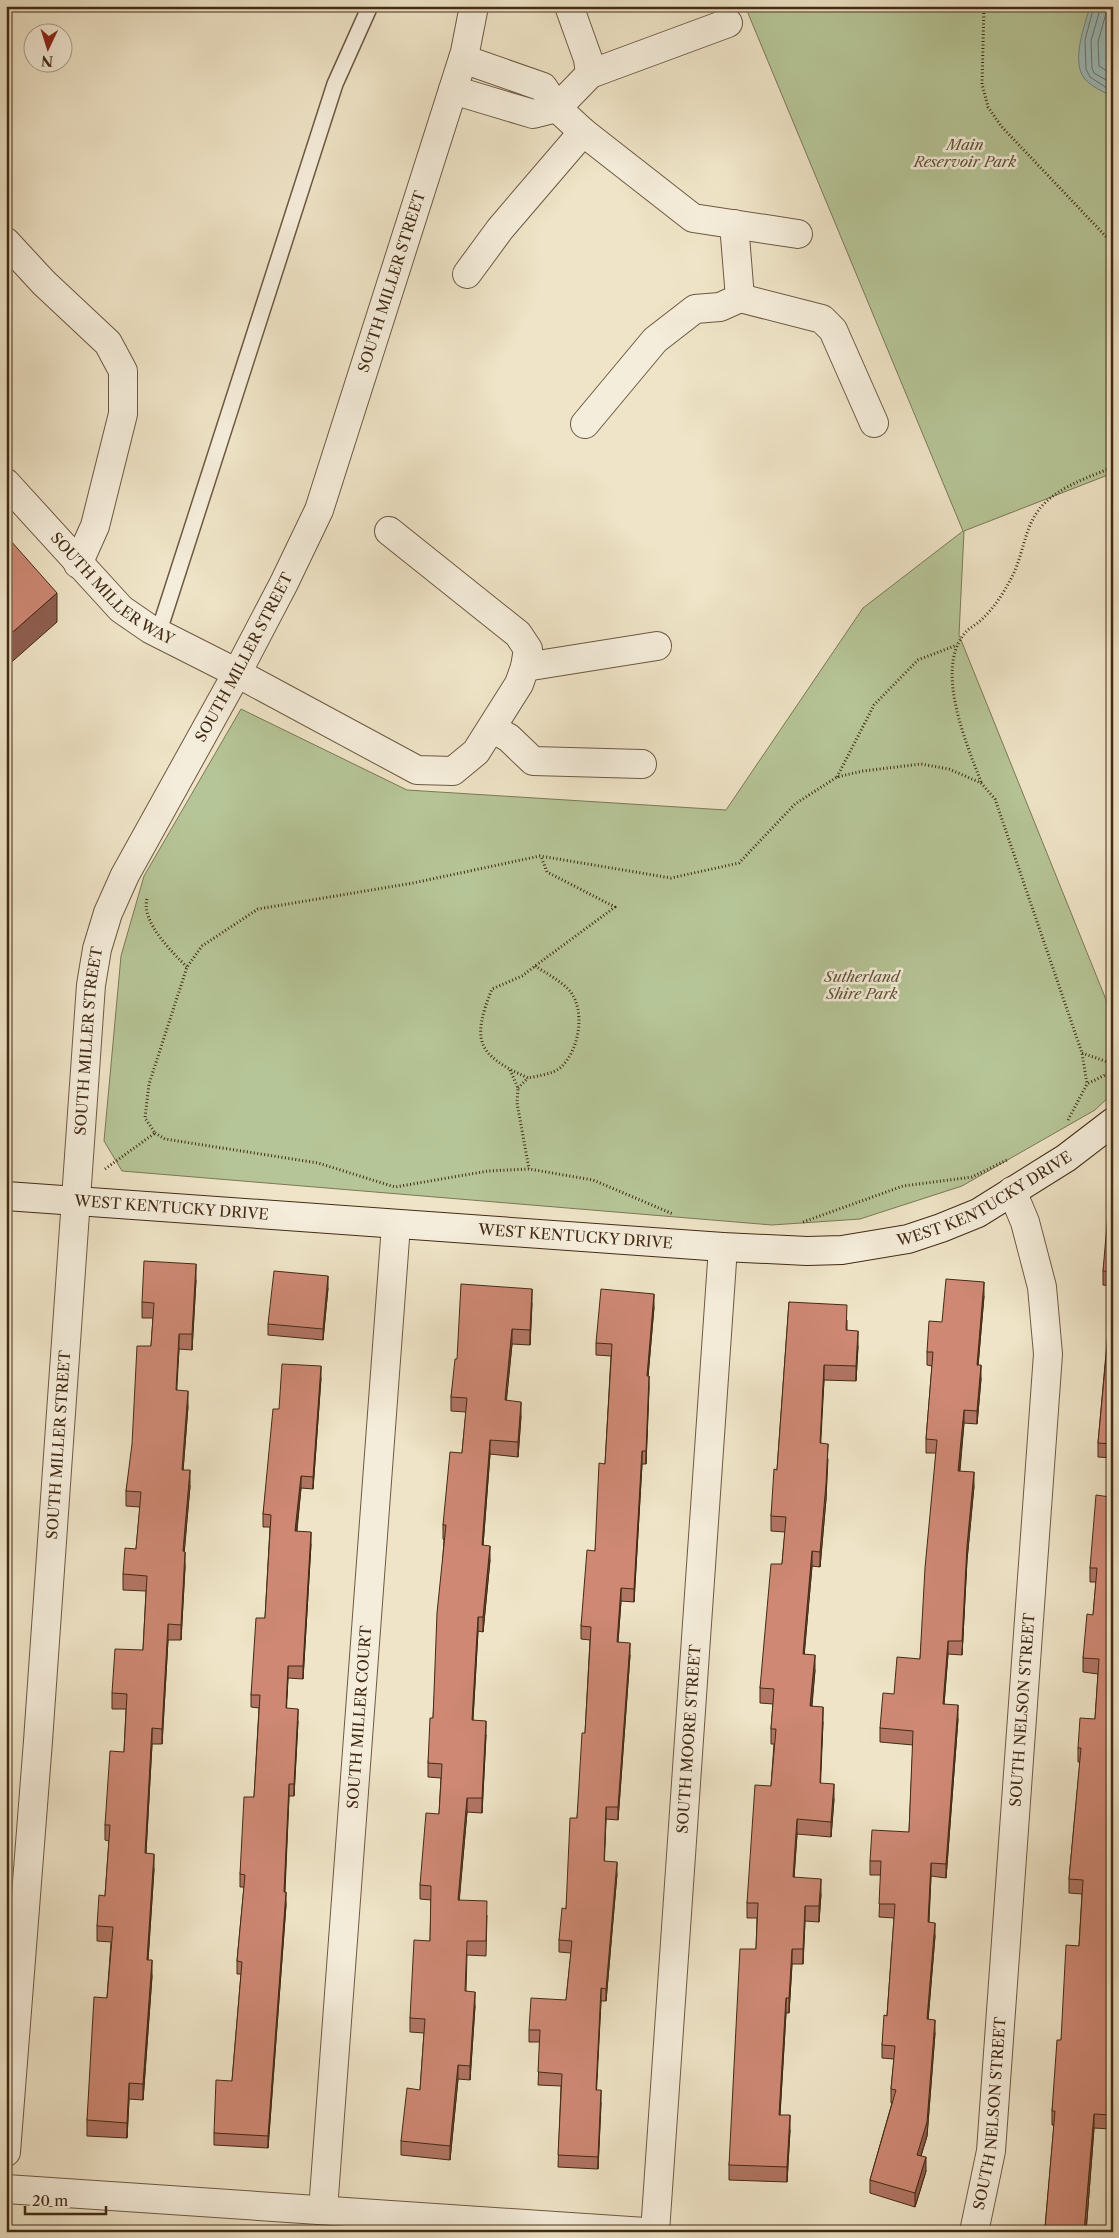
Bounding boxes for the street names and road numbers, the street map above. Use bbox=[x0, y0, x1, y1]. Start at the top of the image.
street label: SOUTH MILLER STREET bbox=[354, 188, 429, 375]
street label: SOUTH MILLER WAY bbox=[47, 528, 178, 649]
street label: SOUTH MILLER STREET bbox=[191, 569, 297, 745]
street label: SOUTH MILLER STREET bbox=[70, 945, 106, 1136]
street label: WEST KENTUCKY DRIVE bbox=[894, 1147, 1075, 1250]
street label: WEST KENTUCKY DRIVE bbox=[73, 1191, 269, 1224]
street label: WEST KENTUCKY DRIVE bbox=[477, 1220, 673, 1252]
street label: SOUTH MILLER STREET bbox=[42, 1349, 74, 1540]
street label: SOUTH NELSON STREET bbox=[1006, 1611, 1039, 1808]
street label: SOUTH MILLER COURT bbox=[343, 1624, 375, 1810]
street label: SOUTH MOORE STREET bbox=[673, 1643, 705, 1834]
street label: SOUTH NELSON STREET bbox=[969, 2015, 1010, 2212]

